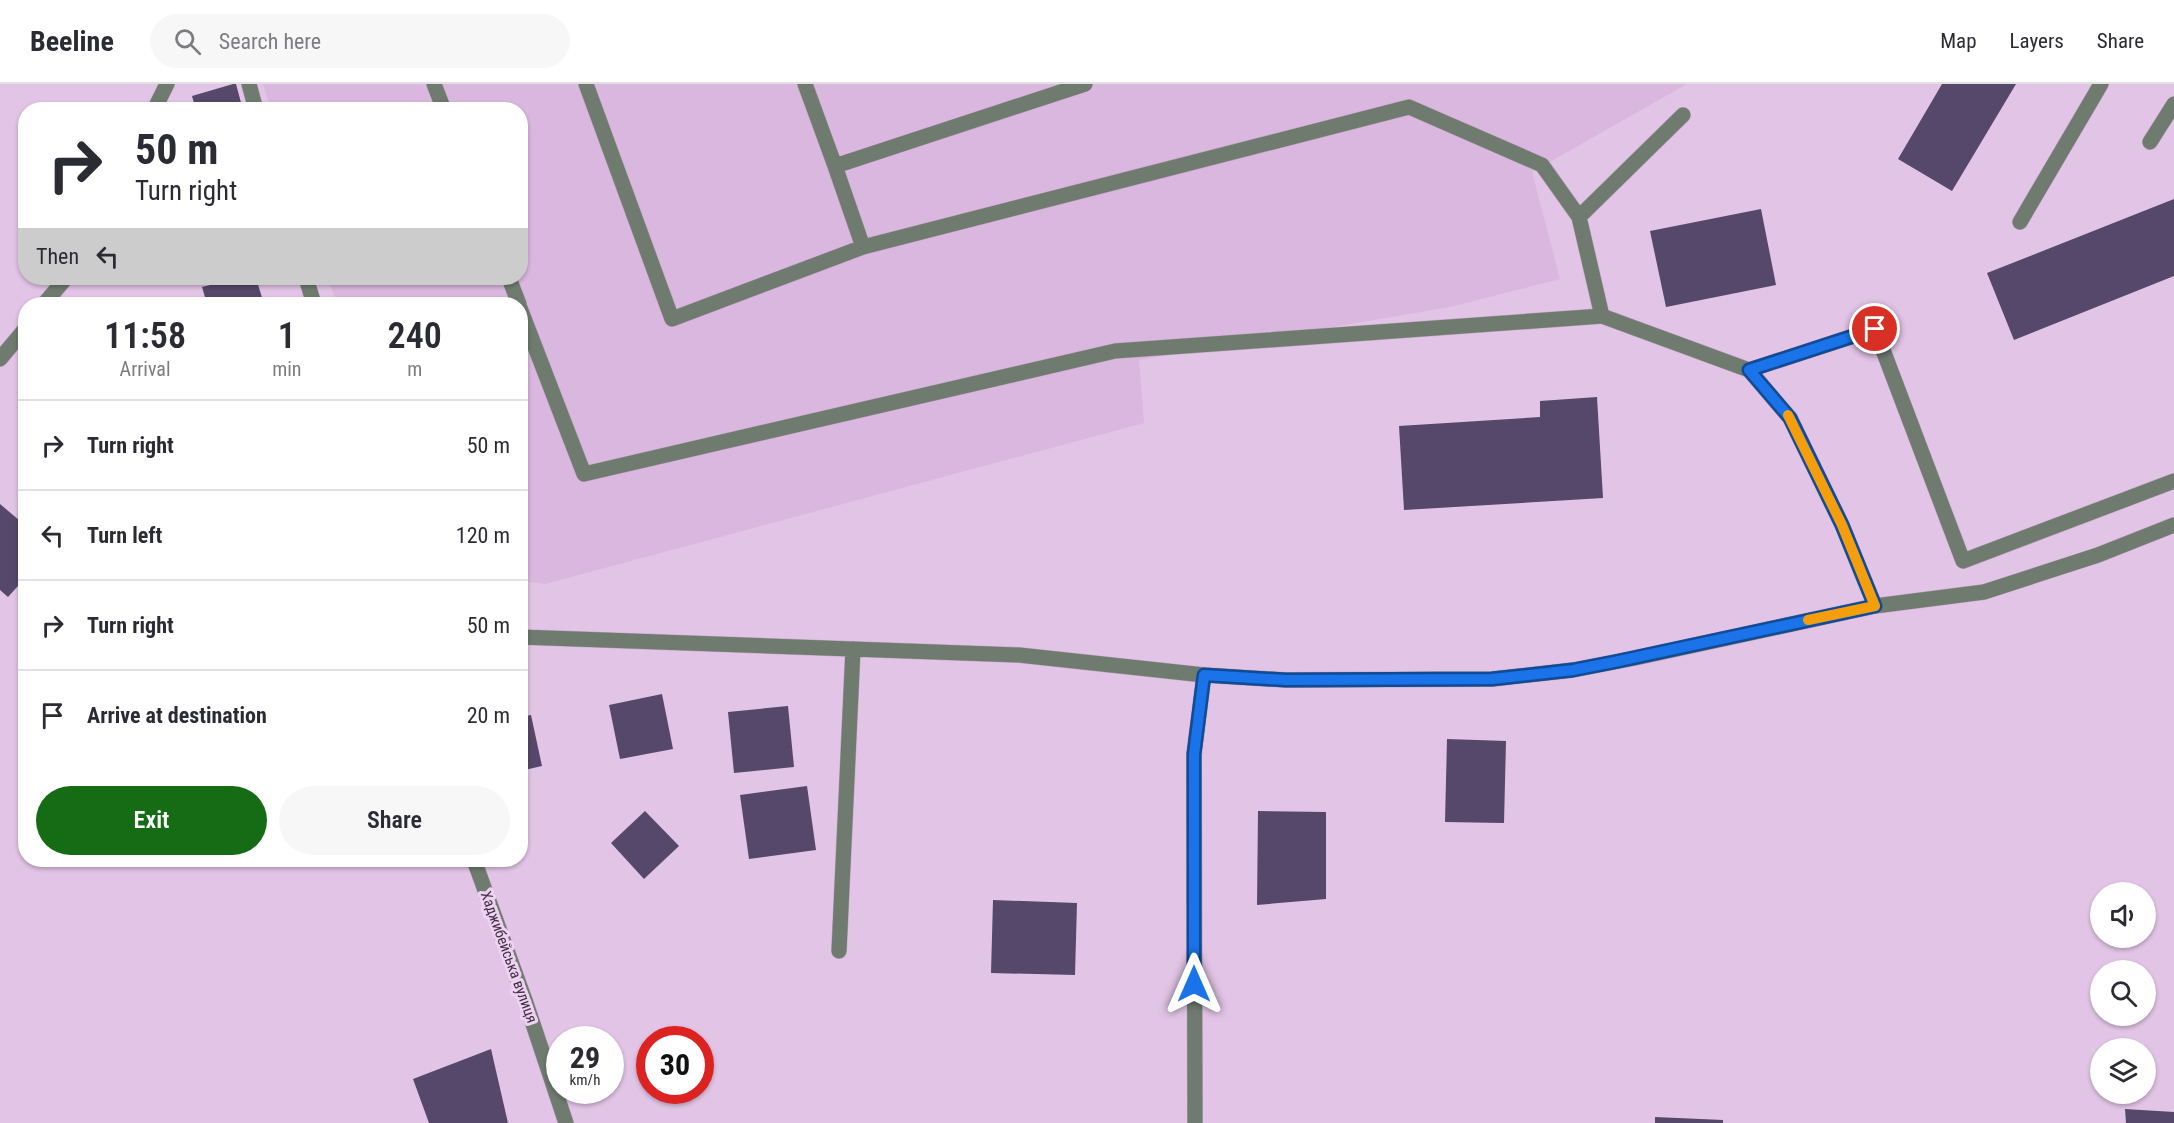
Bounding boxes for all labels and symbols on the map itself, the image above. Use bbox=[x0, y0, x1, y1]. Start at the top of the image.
pin bbox=[1849, 303, 1900, 354]
street label: Хаджибейська вулиця bbox=[477, 889, 541, 1025]
position arrow bbox=[1162, 952, 1226, 1016]
speed limit sign: 30 bbox=[636, 1026, 714, 1104]

